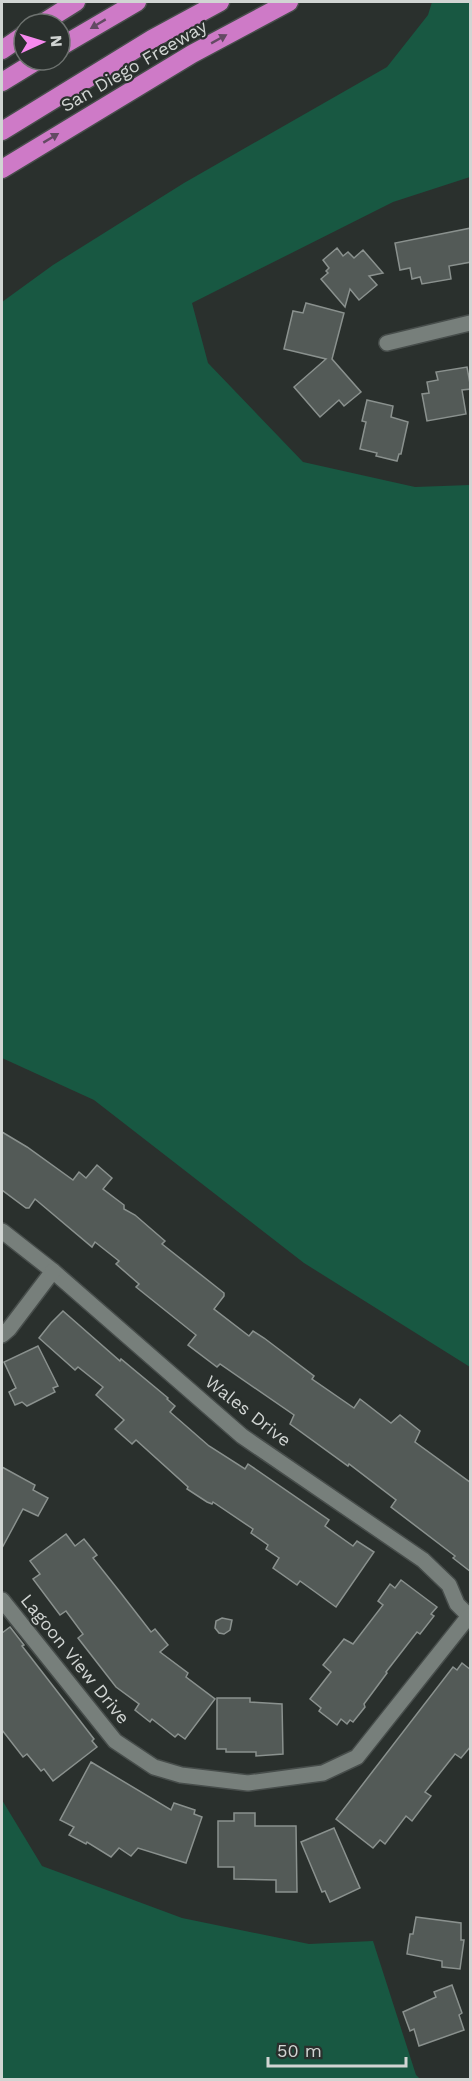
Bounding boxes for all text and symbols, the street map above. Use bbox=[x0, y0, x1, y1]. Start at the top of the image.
north arrow bbox=[12, 12, 72, 72]
street label: San Diego Freeway bbox=[57, 15, 211, 116]
one-way arrow bbox=[90, 18, 106, 29]
text: N bbox=[47, 34, 66, 48]
one-way arrow bbox=[211, 34, 228, 44]
one-way arrow bbox=[43, 133, 59, 144]
street label: Wales Drive bbox=[201, 1371, 295, 1451]
street label: Lagoon View Drive bbox=[17, 1590, 134, 1728]
scale bar bbox=[268, 2030, 406, 2068]
text: 50 m bbox=[277, 2040, 322, 2061]

